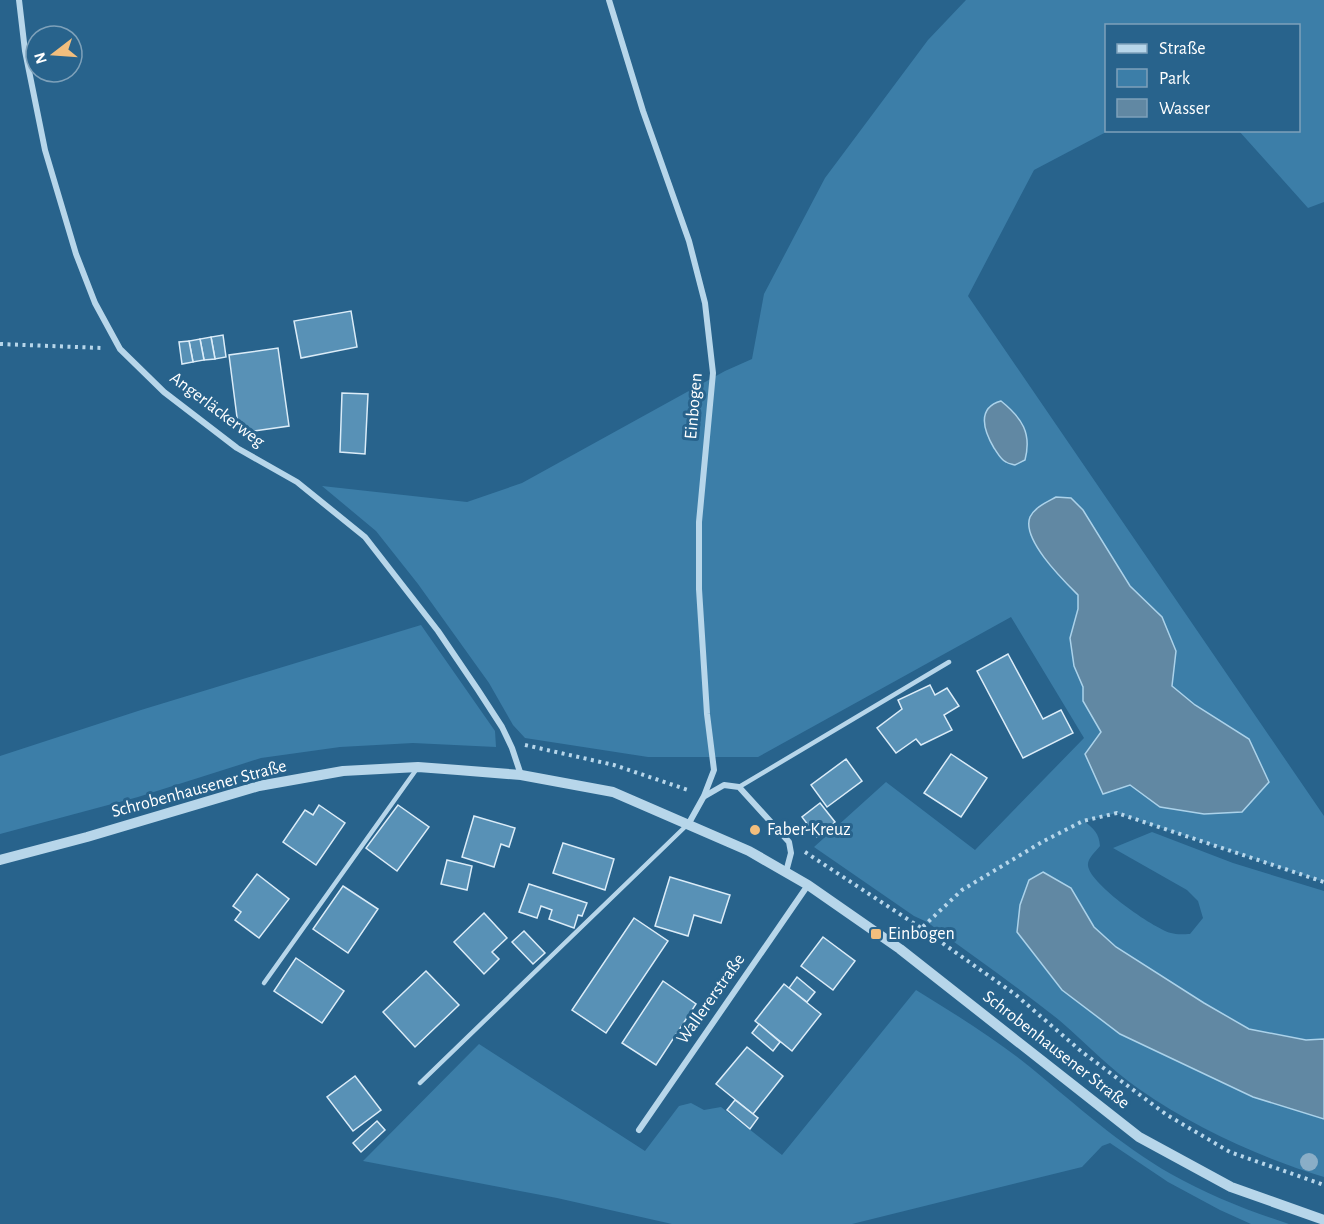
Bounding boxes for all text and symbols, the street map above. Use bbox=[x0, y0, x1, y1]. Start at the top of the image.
north arrow bbox=[24, 24, 84, 84]
legend bbox=[1105, 24, 1300, 132]
text: Straße bbox=[1159, 40, 1205, 58]
text: N bbox=[31, 50, 50, 66]
text: Park bbox=[1159, 70, 1191, 88]
text: Wasser bbox=[1159, 100, 1210, 118]
street label: Angerläckerweg bbox=[166, 369, 268, 451]
street label: Einbogen bbox=[682, 372, 706, 440]
street label: Schrobenhausener Straße bbox=[110, 757, 288, 821]
place label: Faber-Kreuz bbox=[767, 821, 851, 839]
marker: Faber-Kreuz bbox=[748, 823, 762, 837]
place label: Einbogen bbox=[888, 925, 955, 943]
marker: Einbogen bbox=[869, 927, 883, 941]
street label: Wallererstraße bbox=[673, 951, 749, 1047]
street label: Schrobenhausener Straße bbox=[979, 987, 1133, 1113]

